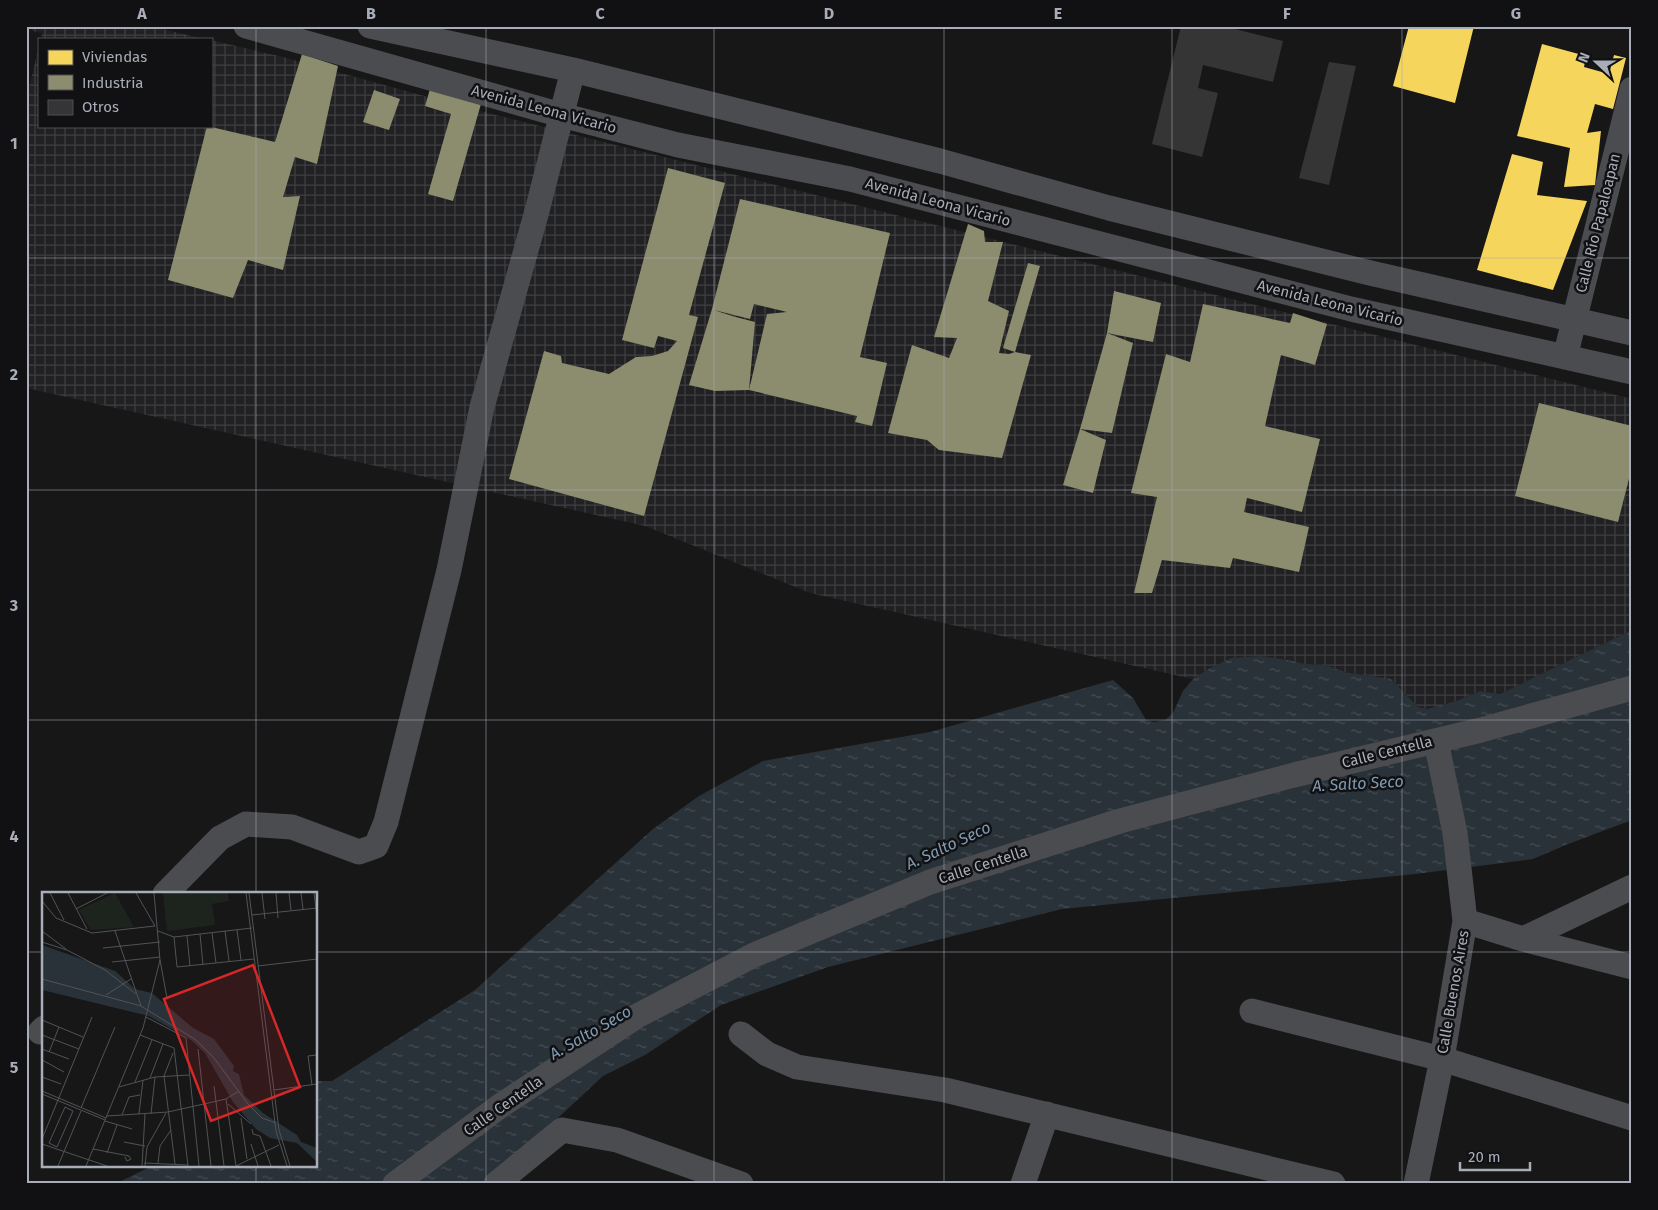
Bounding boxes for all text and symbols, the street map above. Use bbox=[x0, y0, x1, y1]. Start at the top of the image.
text: A bbox=[136, 4, 147, 23]
text: B bbox=[366, 4, 376, 23]
text: C bbox=[595, 4, 605, 23]
text: D bbox=[824, 4, 834, 23]
text: E bbox=[1054, 4, 1062, 23]
text: F bbox=[1283, 4, 1291, 23]
text: G bbox=[1511, 4, 1521, 23]
legend bbox=[38, 38, 212, 128]
north arrow bbox=[1570, 38, 1620, 88]
text: Viviendas bbox=[82, 48, 147, 66]
text: N bbox=[1575, 50, 1594, 65]
text: Industria bbox=[82, 74, 144, 92]
street label: Avenida Leona Vicario bbox=[469, 81, 619, 137]
text: Otros bbox=[82, 98, 119, 116]
text: 1 bbox=[10, 134, 18, 153]
street label: Calle Río Papaloapan bbox=[1572, 152, 1624, 294]
street label: Avenida Leona Vicario bbox=[863, 174, 1013, 230]
street label: Avenida Leona Vicario bbox=[1255, 276, 1405, 330]
text: 2 bbox=[10, 365, 18, 384]
text: 3 bbox=[9, 596, 18, 615]
street label: Calle Centella bbox=[1340, 732, 1434, 772]
water label: A. Salto Seco bbox=[1311, 772, 1404, 795]
water label: A. Salto Seco bbox=[902, 818, 994, 874]
text: 4 bbox=[9, 827, 19, 846]
street label: Calle Centella bbox=[936, 842, 1030, 888]
inset map bbox=[42, 892, 318, 1168]
street label: Calle Buenos Aires bbox=[1433, 929, 1473, 1055]
water label: A. Salto Seco bbox=[545, 1001, 635, 1064]
text: 5 bbox=[10, 1058, 19, 1077]
street label: Calle Centella bbox=[460, 1072, 546, 1140]
scale bar bbox=[1460, 1140, 1530, 1172]
text: 20 m bbox=[1468, 1148, 1501, 1166]

